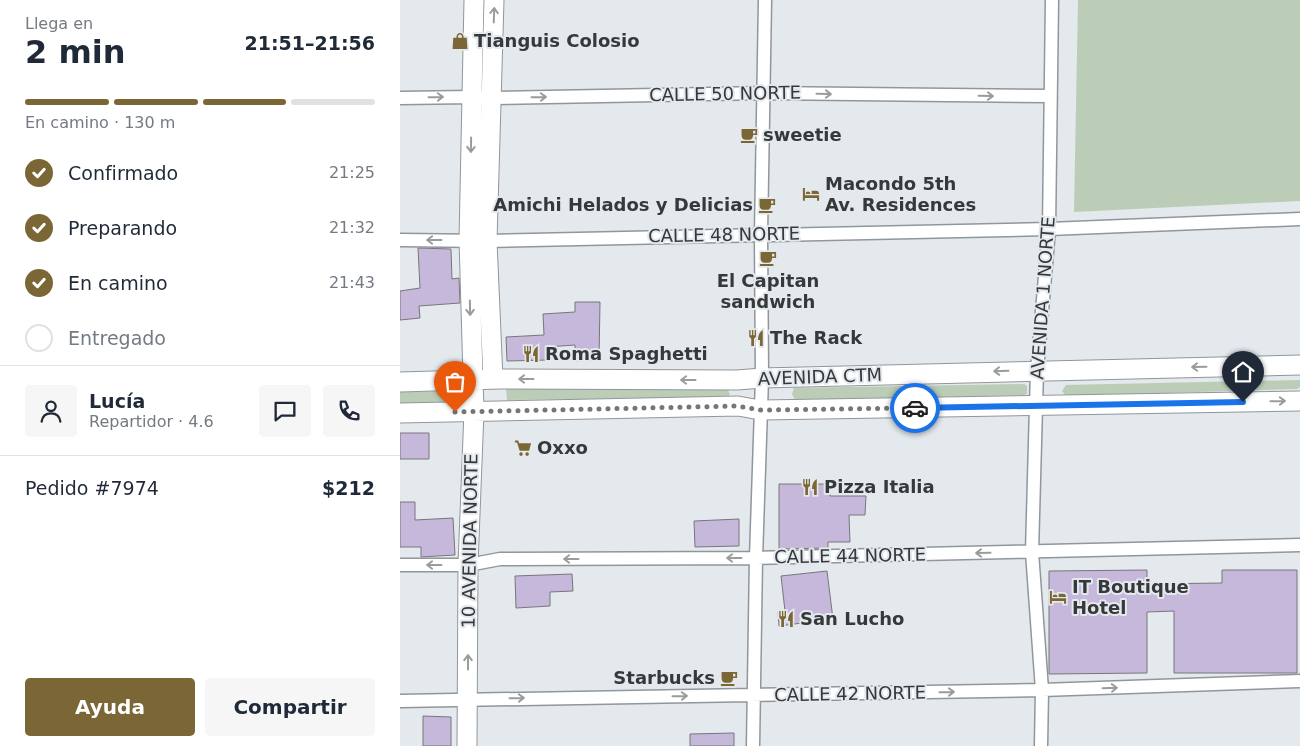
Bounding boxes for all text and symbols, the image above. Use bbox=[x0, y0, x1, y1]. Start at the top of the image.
one-way arrow bbox=[489, 7, 498, 23]
text: Llega en bbox=[25, 14, 93, 33]
place label: Tianguis Colosio bbox=[474, 30, 640, 51]
shop icon: Tianguis Colosio bbox=[450, 31, 470, 51]
text: 21:51–21:56 bbox=[245, 32, 375, 54]
text: 2 min bbox=[25, 33, 126, 71]
street label: CALLE 50 NORTE bbox=[649, 82, 801, 105]
one-way arrow bbox=[816, 89, 832, 99]
one-way arrow bbox=[978, 91, 994, 100]
one-way arrow bbox=[428, 92, 444, 102]
one-way arrow bbox=[530, 92, 547, 102]
text: En camino · 130 m bbox=[25, 113, 175, 132]
place label: sweetie bbox=[763, 124, 842, 145]
cafe icon: sweetie bbox=[739, 125, 759, 145]
one-way arrow bbox=[466, 137, 475, 153]
icon: check bbox=[25, 159, 53, 187]
text: Confirmado bbox=[68, 162, 178, 184]
text: 21:25 bbox=[329, 163, 375, 182]
place label: Macondo 5th Av. Residences bbox=[825, 173, 976, 215]
hotel icon: Macondo 5th Av. Residences bbox=[801, 184, 821, 204]
place label: Amichi Helados y Delicias bbox=[493, 194, 753, 215]
cafe icon: Amichi Helados y Delicias bbox=[757, 195, 777, 215]
icon: check bbox=[25, 214, 53, 242]
street label: AVENIDA 1 NORTE bbox=[1026, 216, 1059, 380]
text: Preparando bbox=[68, 217, 177, 239]
text: 21:32 bbox=[329, 218, 375, 237]
street label: CALLE 48 NORTE bbox=[648, 223, 800, 246]
one-way arrow bbox=[427, 235, 443, 245]
cafe icon: El Capitan sandwich bbox=[758, 248, 778, 268]
icon: check bbox=[25, 269, 53, 297]
place label: El Capitan sandwich bbox=[717, 270, 819, 312]
text: En camino bbox=[68, 272, 168, 294]
text: 21:43 bbox=[329, 273, 375, 292]
one-way arrow bbox=[465, 299, 475, 315]
text: Entregado bbox=[68, 327, 166, 349]
place label: The Rack bbox=[770, 327, 863, 348]
restaurant icon: The Rack bbox=[746, 328, 766, 348]
place label: Roma Spaghetti bbox=[545, 343, 708, 364]
restaurant icon: Roma Spaghetti bbox=[521, 344, 541, 364]
pin bbox=[1222, 351, 1264, 402]
icon: home bbox=[1229, 358, 1257, 386]
pin bbox=[434, 361, 476, 412]
one-way arrow bbox=[1191, 362, 1208, 372]
street label: AVENIDA CTM bbox=[758, 364, 882, 389]
one-way arrow bbox=[994, 366, 1010, 376]
icon: bag bbox=[441, 368, 469, 396]
one-way arrow bbox=[518, 374, 534, 384]
one-way arrow bbox=[681, 375, 697, 385]
courier bbox=[890, 383, 940, 433]
button: person bbox=[25, 385, 77, 437]
button: chat bbox=[259, 385, 311, 437]
button: phone bbox=[323, 385, 375, 437]
text: Lucía bbox=[89, 390, 145, 412]
icon: car bbox=[901, 394, 929, 422]
one-way arrow bbox=[1269, 396, 1285, 406]
text: Repartidor · 4.6 bbox=[89, 412, 214, 431]
place label: Oxxo bbox=[537, 437, 588, 458]
supermarket icon: Oxxo bbox=[513, 438, 533, 458]
street label: 10 AVENIDA NORTE bbox=[457, 453, 482, 629]
place label: Pizza Italia bbox=[824, 476, 935, 497]
text: Pedido #7974 bbox=[25, 477, 159, 499]
text: $212 bbox=[322, 477, 375, 499]
restaurant icon: Pizza Italia bbox=[800, 477, 820, 497]
street label: CALLE 44 NORTE bbox=[774, 544, 926, 567]
one-way arrow bbox=[976, 548, 992, 558]
one-way arrow bbox=[726, 553, 742, 563]
one-way arrow bbox=[563, 554, 580, 564]
one-way arrow bbox=[426, 560, 442, 570]
place label: IT Boutique Hotel bbox=[1072, 576, 1189, 618]
hotel icon: IT Boutique Hotel bbox=[1048, 587, 1068, 607]
place label: San Lucho bbox=[800, 608, 904, 629]
restaurant icon: San Lucho bbox=[776, 609, 796, 629]
one-way arrow bbox=[463, 655, 473, 671]
place label: Starbucks bbox=[613, 667, 715, 688]
cafe icon: Starbucks bbox=[719, 668, 739, 688]
button: Ayuda bbox=[25, 678, 195, 736]
button: Compartir bbox=[205, 678, 375, 736]
street label: CALLE 42 NORTE bbox=[774, 682, 926, 705]
one-way arrow bbox=[1101, 683, 1117, 692]
one-way arrow bbox=[938, 687, 955, 697]
one-way arrow bbox=[671, 691, 687, 701]
one-way arrow bbox=[508, 693, 525, 703]

